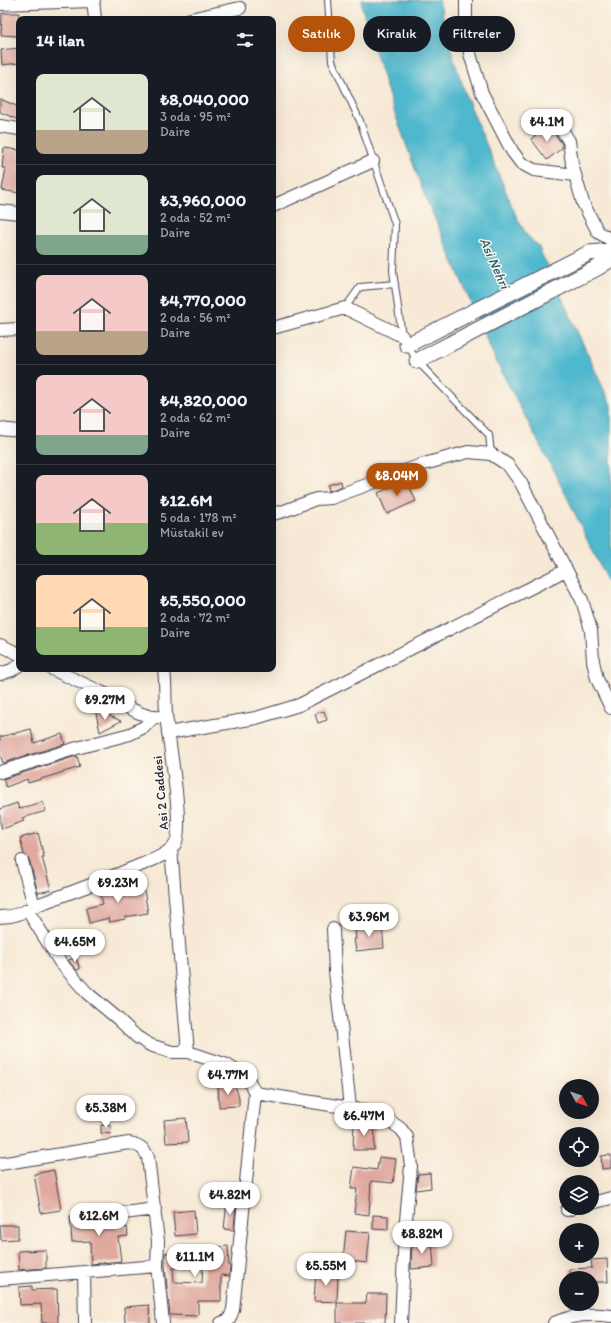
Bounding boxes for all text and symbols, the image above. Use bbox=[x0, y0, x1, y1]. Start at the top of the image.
chip: Satılık bbox=[288, 16, 355, 52]
chip: Kiralık bbox=[363, 16, 431, 52]
chip: Filtreler bbox=[439, 16, 515, 52]
icon: filters bbox=[234, 29, 256, 51]
text: 14 ilan bbox=[36, 30, 85, 50]
text: ₺8,040,000 bbox=[160, 89, 249, 109]
icon: home bbox=[68, 90, 116, 138]
text: 3 oda · 95 m² bbox=[160, 109, 231, 124]
pin: ₺4.1M bbox=[519, 109, 575, 143]
text: ₺4.1M bbox=[530, 114, 564, 129]
text: Daire bbox=[160, 124, 190, 139]
text: ₺3,960,000 bbox=[160, 190, 246, 210]
icon: home bbox=[68, 191, 116, 239]
text: 2 oda · 52 m² bbox=[160, 210, 231, 225]
text: Daire bbox=[160, 225, 190, 240]
water label: Asi Nehri bbox=[476, 235, 514, 293]
text: ₺4,770,000 bbox=[160, 290, 246, 310]
icon: home bbox=[68, 291, 116, 339]
text: 2 oda · 56 m² bbox=[160, 310, 231, 325]
text: Daire bbox=[160, 325, 190, 340]
text: ₺4,820,000 bbox=[160, 390, 248, 410]
icon: home bbox=[68, 391, 116, 439]
text: 2 oda · 62 m² bbox=[160, 410, 231, 425]
text: Daire bbox=[160, 425, 190, 440]
pin: ₺8.04M bbox=[364, 463, 430, 497]
text: ₺8.04M bbox=[375, 468, 419, 483]
text: ₺12.6M bbox=[160, 490, 213, 510]
icon: home bbox=[68, 491, 116, 539]
text: 5 oda · 178 m² bbox=[160, 510, 236, 525]
text: Müstakil ev bbox=[160, 525, 224, 540]
text: ₺5,550,000 bbox=[160, 590, 246, 610]
icon: home bbox=[68, 591, 116, 639]
text: 2 oda · 72 m² bbox=[160, 610, 230, 625]
text: Daire bbox=[160, 625, 190, 640]
pin: ₺9.27M bbox=[72, 687, 138, 721]
text: ₺9.27M bbox=[85, 692, 125, 707]
street label: Asi 2 Caddesi bbox=[150, 755, 171, 831]
pin: ₺9.23M bbox=[85, 870, 151, 904]
text: ₺9.23M bbox=[97, 875, 139, 890]
pin: ₺3.96M bbox=[336, 904, 402, 938]
text: ₺3.96M bbox=[348, 909, 390, 924]
pin: ₺4.65M bbox=[42, 929, 108, 963]
text: ₺4.65M bbox=[54, 934, 96, 949]
pin: ₺4.77M bbox=[195, 1062, 261, 1096]
text: ₺4.77M bbox=[207, 1067, 249, 1082]
north arrow bbox=[559, 1079, 599, 1119]
map controls bbox=[559, 1079, 599, 1311]
pin: ₺5.38M bbox=[73, 1095, 139, 1129]
text: ₺5.38M bbox=[85, 1100, 127, 1115]
pin: ₺6.47M bbox=[331, 1103, 397, 1137]
text: ₺6.47M bbox=[343, 1108, 385, 1123]
button: locate bbox=[559, 1127, 599, 1167]
button: layers bbox=[559, 1175, 599, 1215]
pin: ₺4.82M bbox=[197, 1182, 263, 1216]
text: ₺4.82M bbox=[209, 1187, 251, 1202]
pin: ₺12.6M bbox=[66, 1203, 132, 1237]
text: ₺12.6M bbox=[79, 1208, 119, 1223]
pin: ₺8.82M bbox=[389, 1221, 455, 1255]
button: + bbox=[559, 1223, 599, 1263]
text: ₺8.82M bbox=[401, 1226, 443, 1241]
pin: ₺11.1M bbox=[162, 1244, 228, 1278]
text: ₺11.1M bbox=[176, 1249, 214, 1264]
pin: ₺5.55M bbox=[293, 1253, 359, 1287]
text: ₺5.55M bbox=[306, 1258, 346, 1273]
button: − bbox=[559, 1271, 599, 1311]

